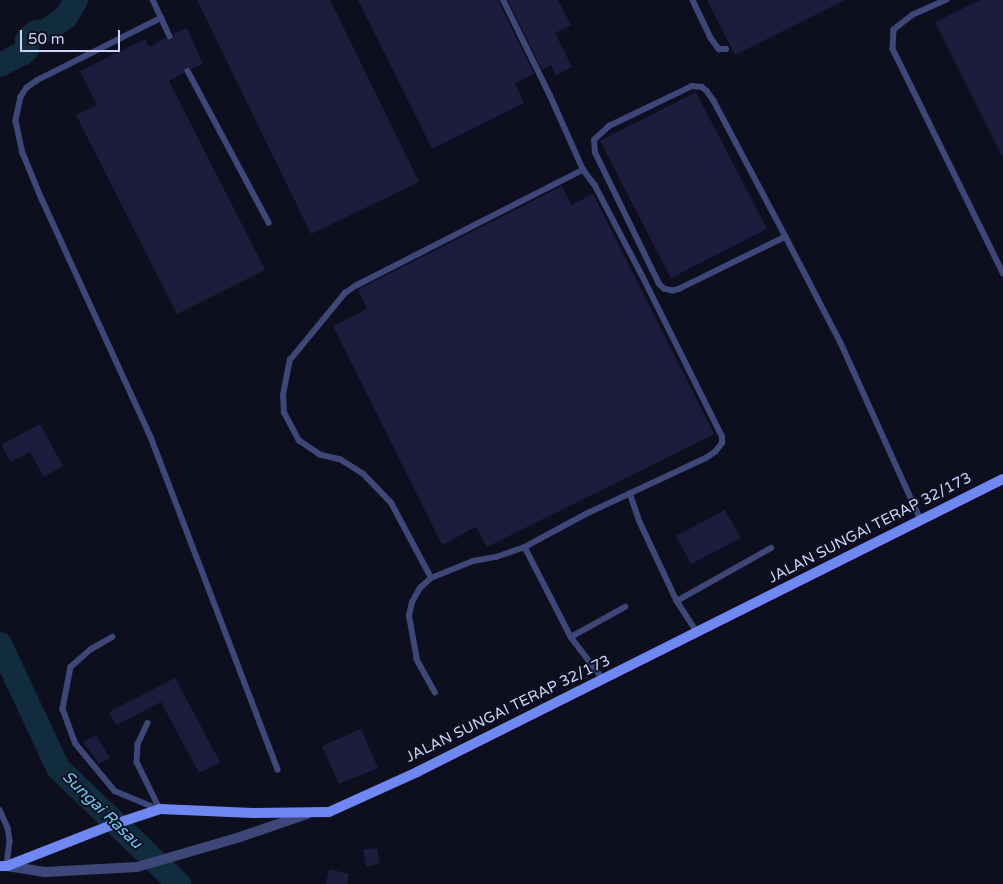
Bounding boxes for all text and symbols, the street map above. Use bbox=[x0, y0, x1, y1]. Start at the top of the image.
scale bar bbox=[22, 20, 122, 52]
text: 50 m bbox=[28, 30, 65, 48]
street label: JALAN SUNGAI TERAP 32/173 bbox=[766, 469, 974, 587]
street label: JALAN SUNGAI TERAP 32/173 bbox=[403, 652, 613, 766]
water label: Sungai Rasau bbox=[58, 767, 146, 853]

